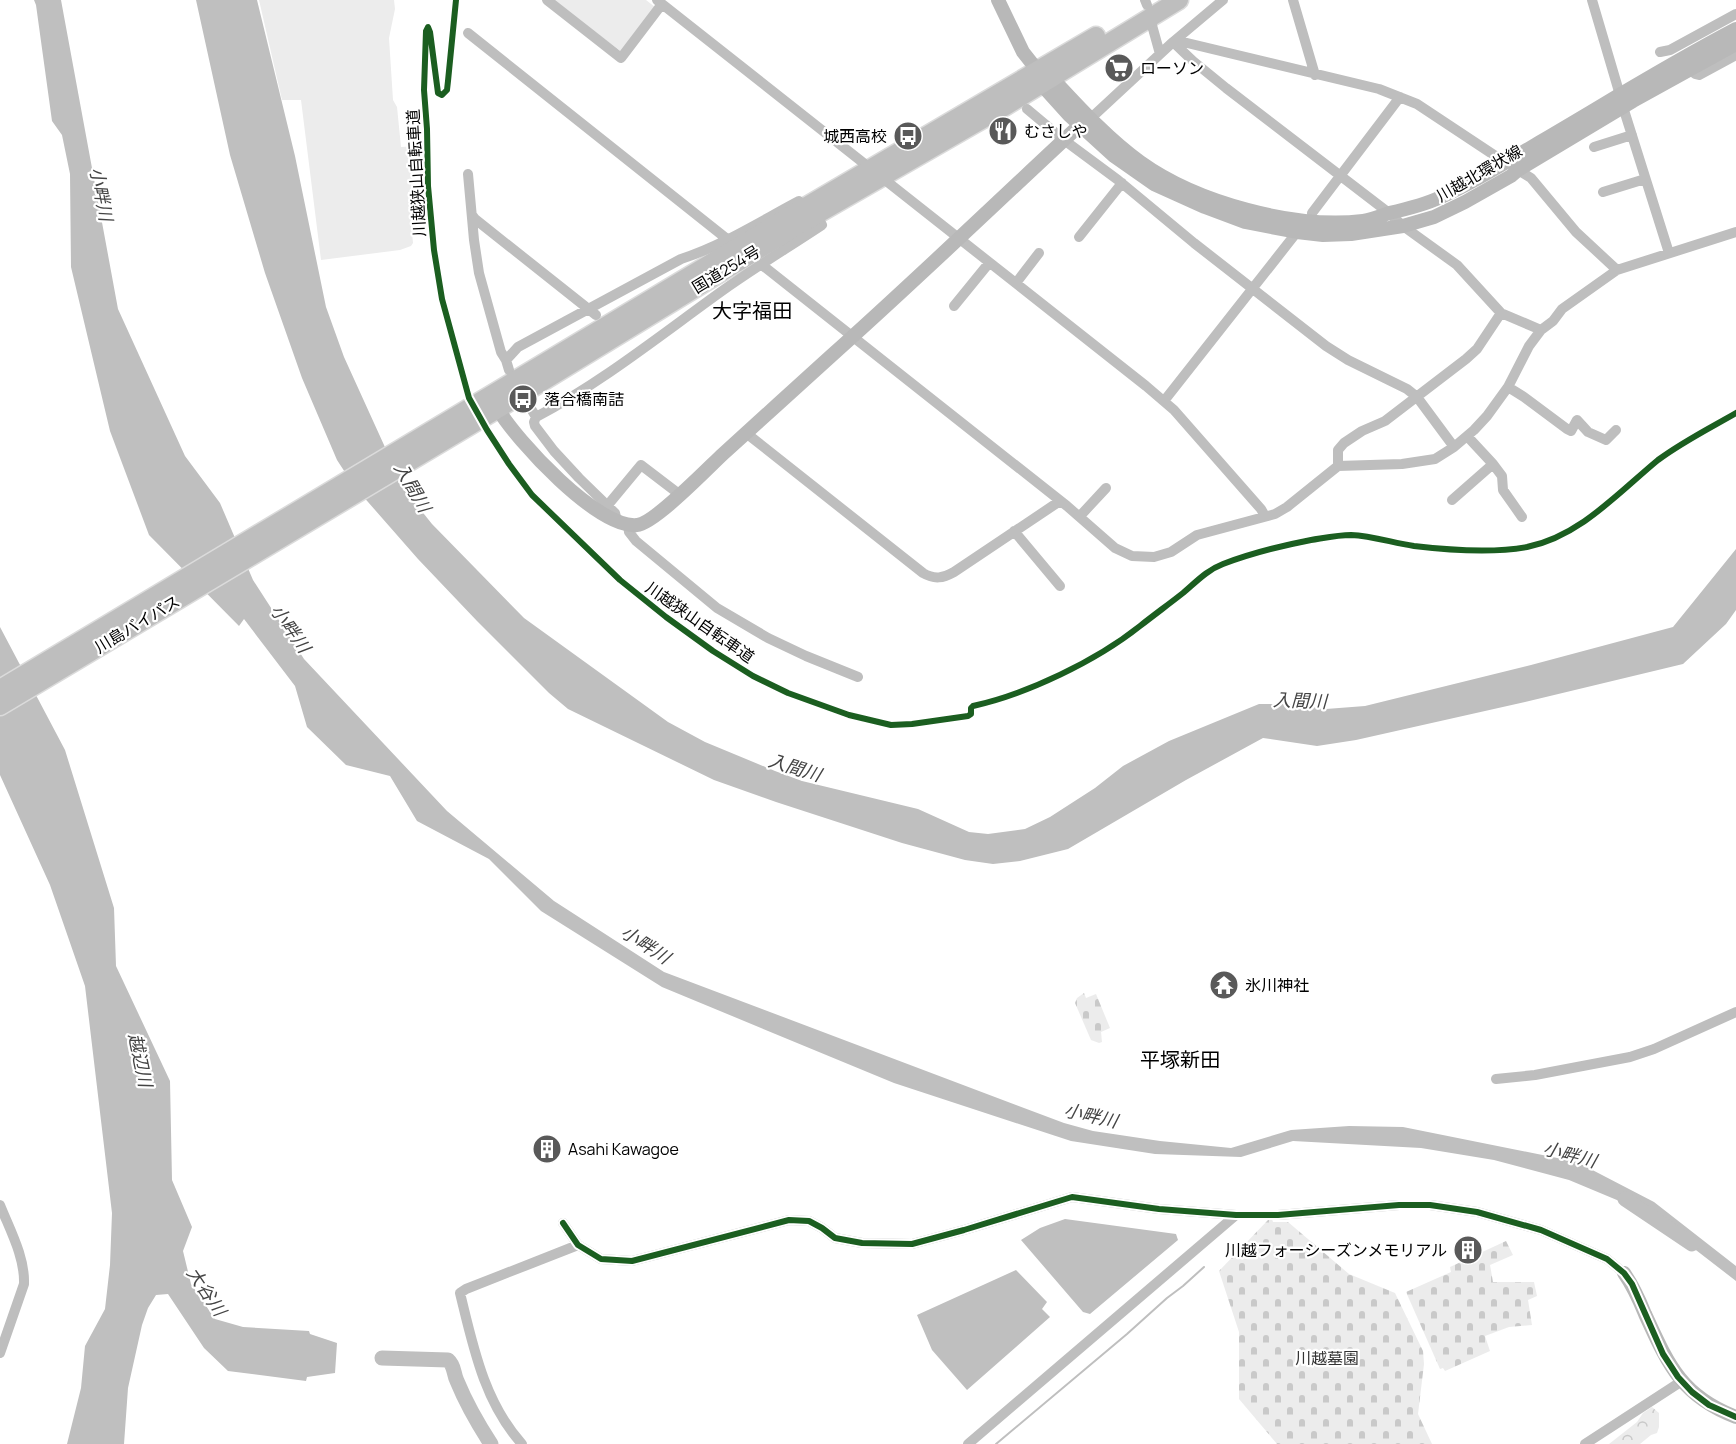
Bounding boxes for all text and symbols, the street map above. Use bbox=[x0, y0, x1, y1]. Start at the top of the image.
supermarket icon: ローソン bbox=[1103, 52, 1135, 84]
place label: ローソン bbox=[1140, 57, 1204, 79]
street label: 川越狭山自転車道 bbox=[402, 109, 430, 237]
restaurant icon: むさしや bbox=[987, 115, 1019, 147]
bus stop icon: 城西高校 bbox=[892, 120, 924, 152]
place label: むさしや bbox=[1024, 120, 1088, 142]
place label: 城西高校 bbox=[823, 125, 887, 147]
street label: 川越北環状線 bbox=[1432, 139, 1526, 207]
water label: 小畔川 bbox=[85, 165, 119, 225]
street label: 国道254号 bbox=[688, 240, 764, 298]
district label: 大字福田 bbox=[712, 297, 792, 324]
bus stop icon: 落合橋南詰 bbox=[507, 383, 539, 415]
place label: 落合橋南詰 bbox=[544, 388, 624, 410]
water label: 入間川 bbox=[389, 458, 438, 518]
street label: 川越狭山自転車道 bbox=[641, 576, 759, 668]
street label: 川島バイパス bbox=[90, 590, 184, 658]
water label: 小畔川 bbox=[266, 599, 317, 659]
water label: 入間川 bbox=[1273, 687, 1329, 713]
water label: 入間川 bbox=[766, 748, 826, 787]
water label: 小畔川 bbox=[617, 919, 677, 970]
temple icon: 氷川神社 bbox=[1208, 969, 1240, 1001]
place label: 氷川神社 bbox=[1245, 974, 1309, 996]
water label: 越辺川 bbox=[124, 1031, 159, 1091]
district label: 平塚新田 bbox=[1140, 1046, 1220, 1073]
water label: 小畔川 bbox=[1062, 1097, 1122, 1133]
building icon: Asahi Kawagoe bbox=[531, 1133, 563, 1165]
water label: 小畔川 bbox=[1541, 1135, 1601, 1173]
place label: Asahi Kawagoe bbox=[568, 1138, 679, 1160]
building icon: 川越フォーシーズンメモリアル bbox=[1452, 1234, 1484, 1266]
place label: 川越フォーシーズンメモリアル bbox=[1225, 1239, 1447, 1261]
water label: 大谷川 bbox=[182, 1262, 233, 1322]
park label: 川越墓園 bbox=[1295, 1347, 1359, 1369]

